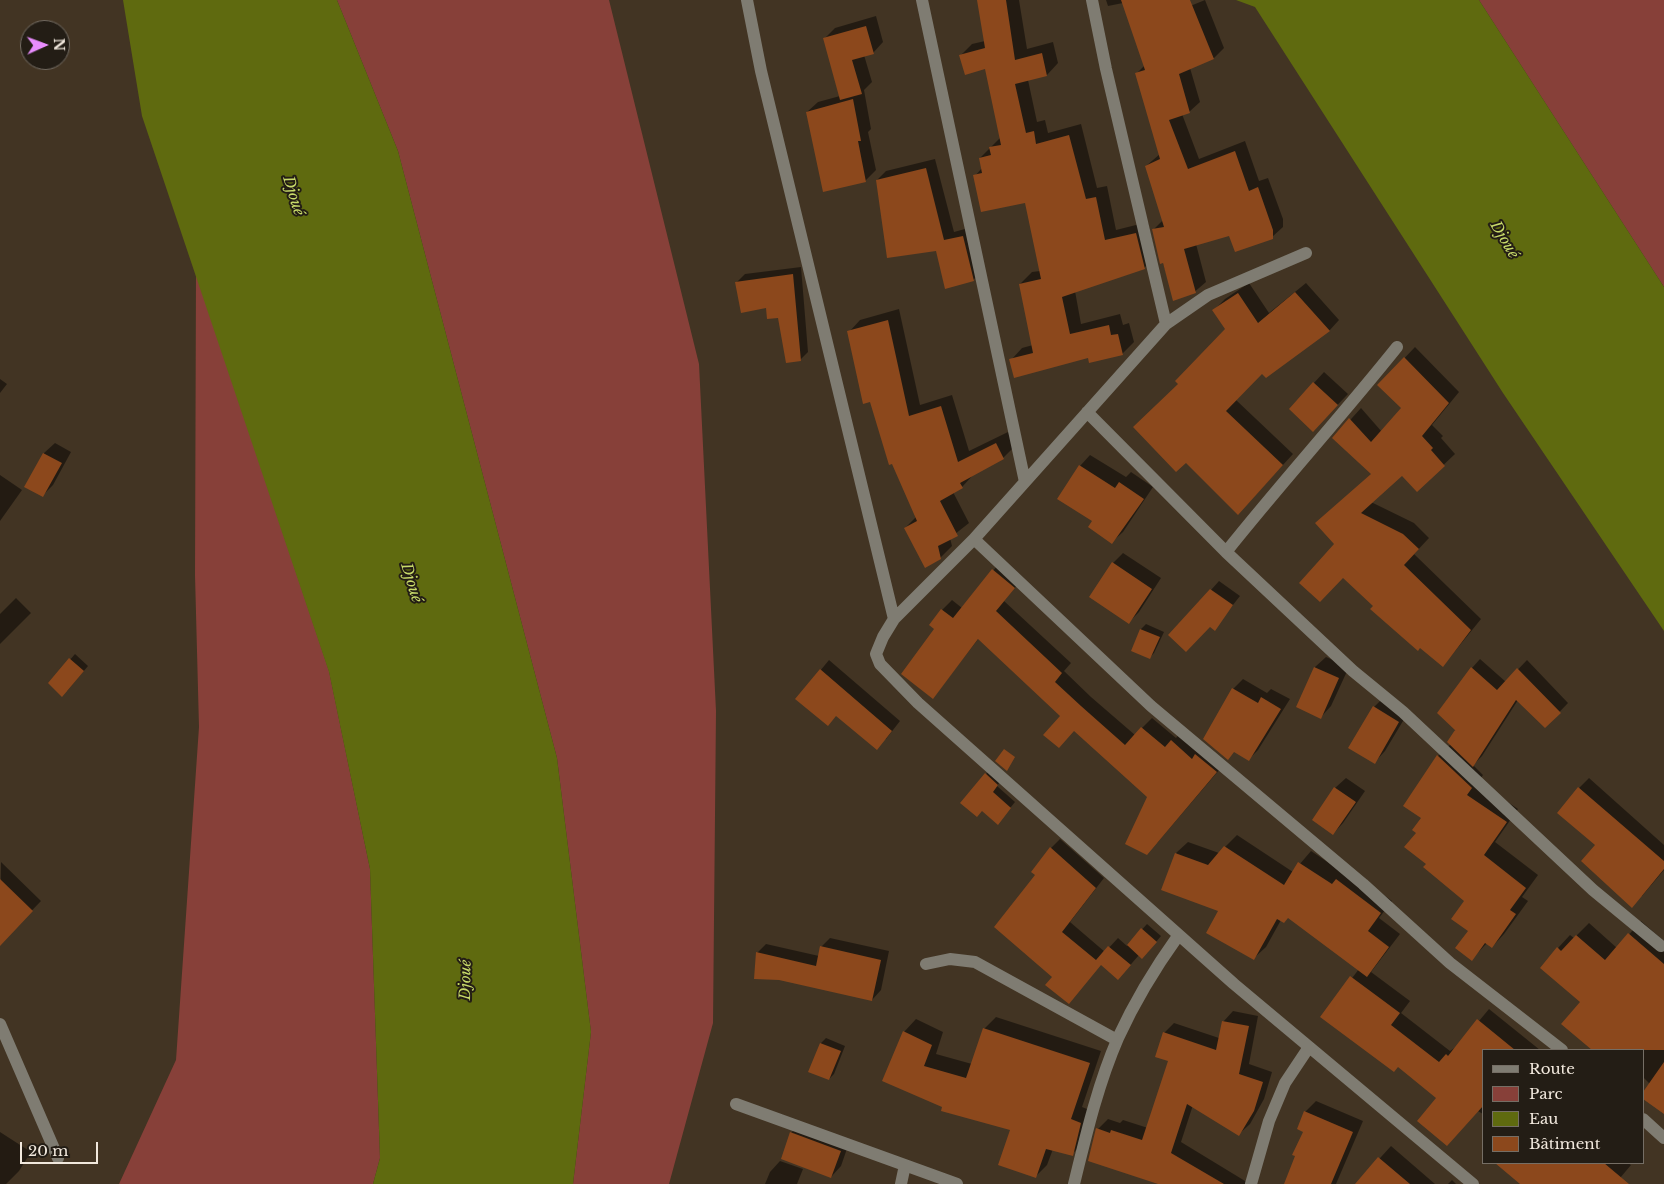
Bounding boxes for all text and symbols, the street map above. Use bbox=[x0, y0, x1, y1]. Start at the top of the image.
north arrow bbox=[20, 20, 70, 70]
text: N bbox=[50, 38, 68, 51]
water label: Djoué bbox=[278, 174, 308, 218]
water label: Djoué bbox=[1486, 218, 1522, 262]
water label: Djoué bbox=[396, 561, 426, 605]
water label: Djoué bbox=[457, 960, 475, 1000]
legend bbox=[1482, 1049, 1644, 1164]
text: Route bbox=[1529, 1059, 1575, 1078]
text: Parc bbox=[1529, 1084, 1562, 1103]
text: Eau bbox=[1529, 1109, 1558, 1128]
scale bar bbox=[22, 1132, 100, 1164]
text: Bâtiment bbox=[1529, 1134, 1600, 1153]
text: 20 m bbox=[28, 1141, 68, 1160]

